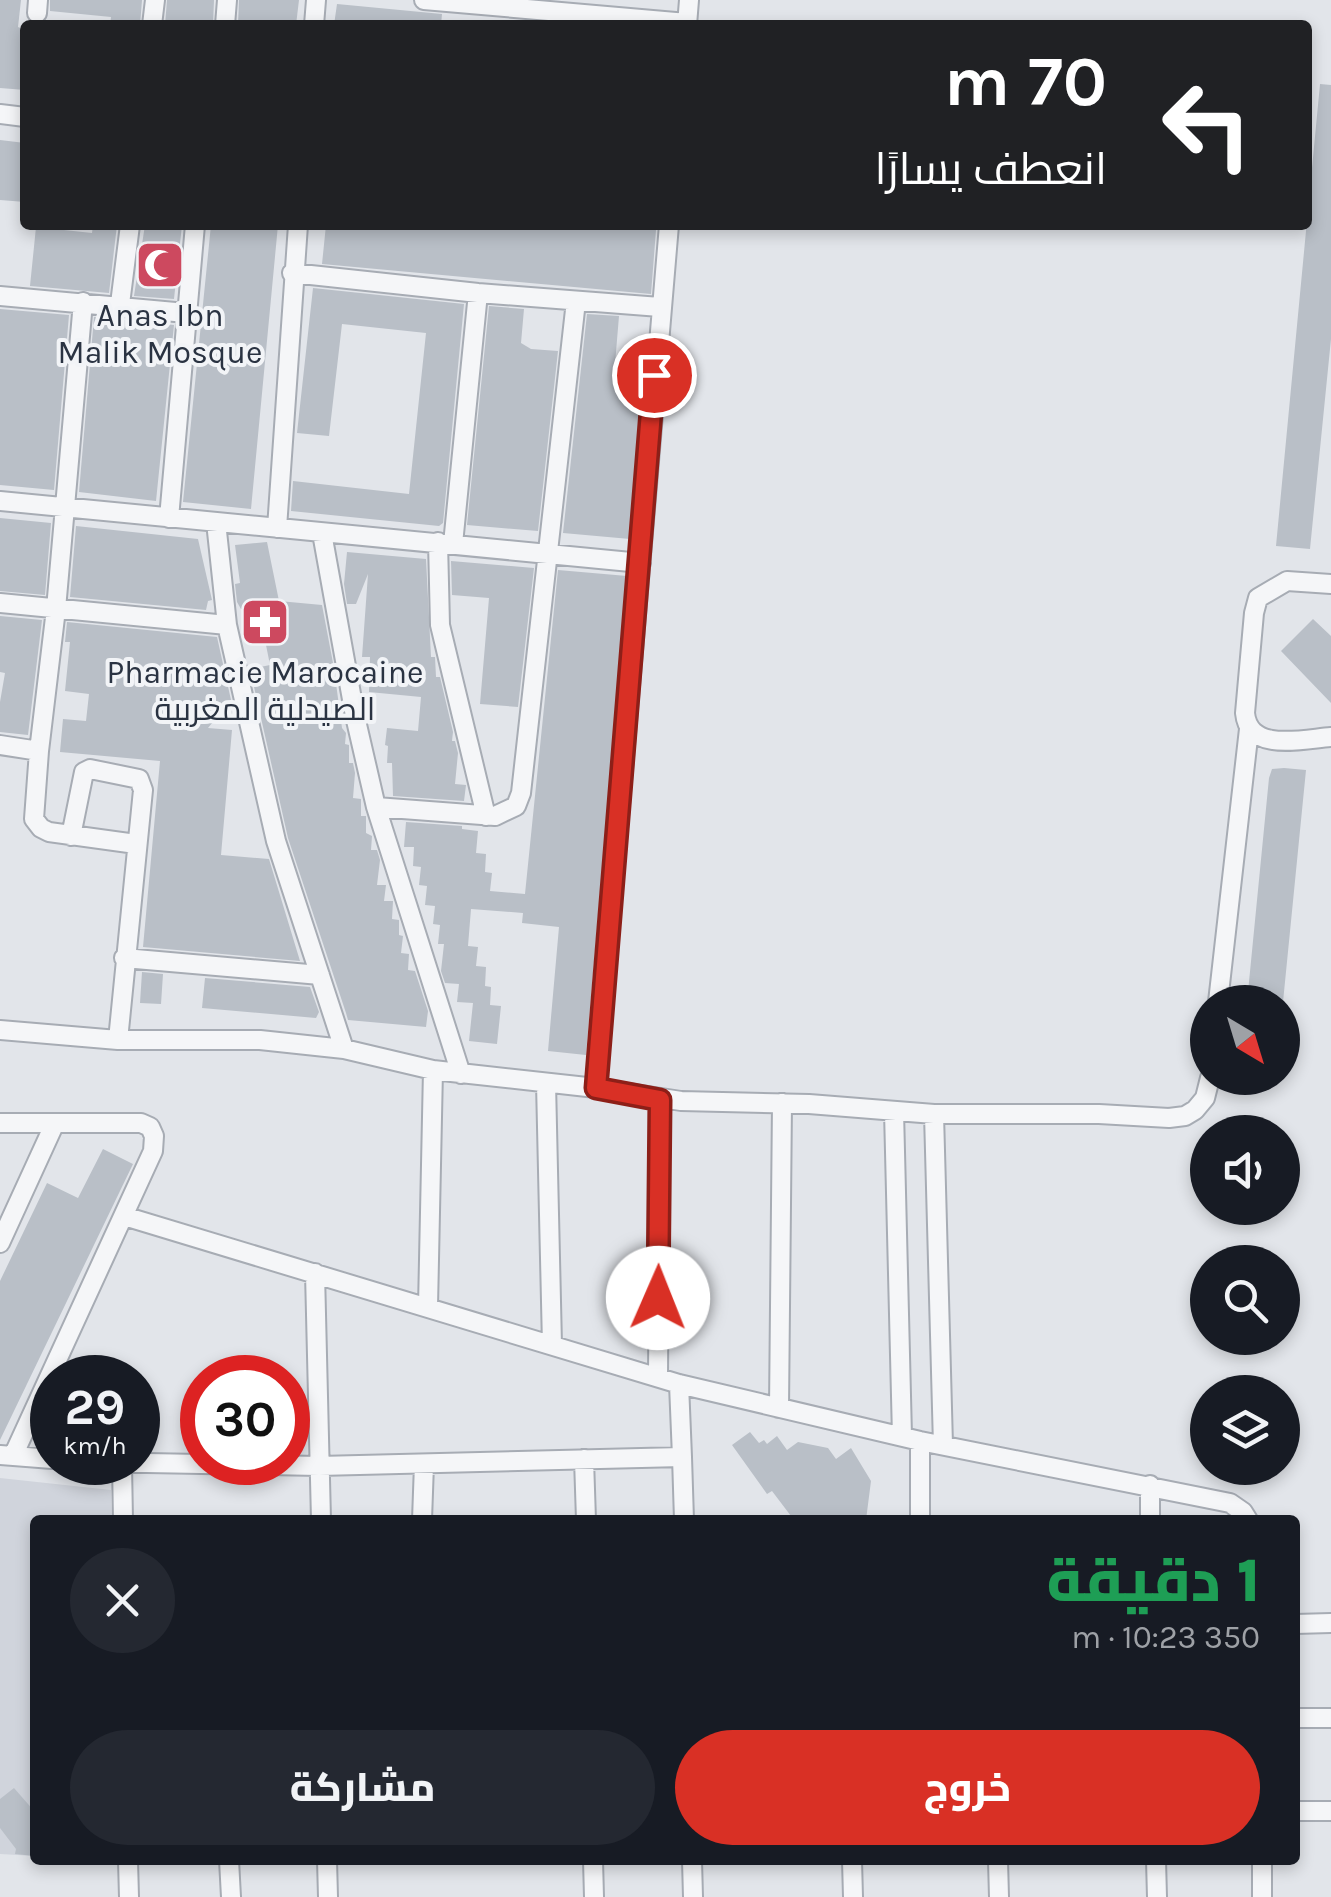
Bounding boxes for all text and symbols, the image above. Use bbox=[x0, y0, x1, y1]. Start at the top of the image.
text: 70 m bbox=[944, 41, 1107, 123]
icon: left bbox=[1142, 60, 1272, 190]
text: انعطف يسارًا bbox=[874, 143, 1107, 195]
mosque icon: Anas Ibn Malik Mosque bbox=[134, 239, 186, 291]
place label: Anas Ibn Malik Mosque bbox=[58, 297, 262, 371]
pin bbox=[612, 333, 697, 418]
icon: arrive bbox=[627, 348, 682, 403]
pharmacy icon: Pharmacie Marocaine الصيدلية المغربية bbox=[239, 596, 291, 648]
place label: Pharmacie Marocaine الصيدلية المغربية bbox=[106, 654, 424, 728]
north arrow bbox=[1190, 985, 1300, 1095]
map controls bbox=[1190, 985, 1300, 1485]
button: sound bbox=[1190, 1115, 1300, 1225]
button: search bbox=[1190, 1245, 1300, 1355]
position arrow bbox=[606, 1246, 710, 1350]
speed limit sign: 30 bbox=[180, 1355, 310, 1485]
button: layers bbox=[1190, 1375, 1300, 1485]
text: 29 bbox=[65, 1378, 125, 1437]
text: km/h bbox=[63, 1431, 127, 1460]
text: 1 دقيقة bbox=[1047, 1546, 1260, 1616]
button: close bbox=[70, 1548, 175, 1653]
text: 350 m · 10:23 bbox=[1071, 1619, 1260, 1656]
button: مشاركة bbox=[70, 1730, 655, 1845]
button: خروج bbox=[675, 1730, 1260, 1845]

